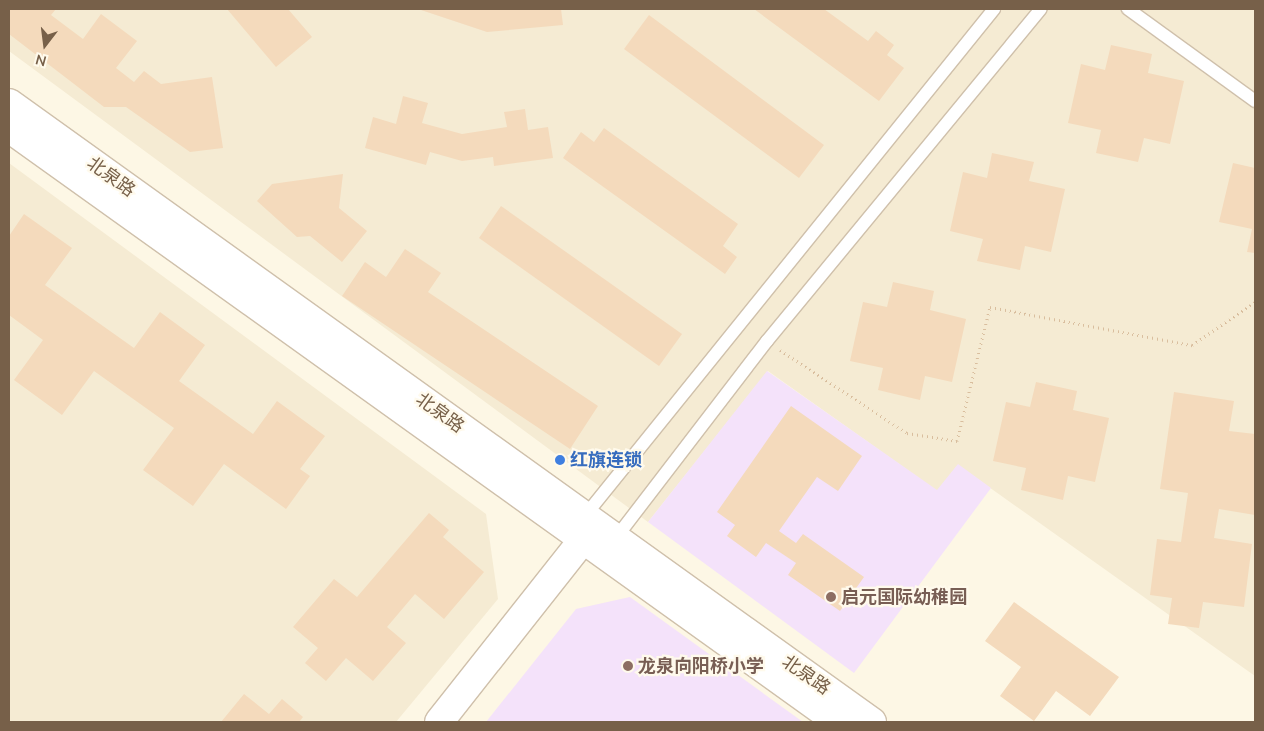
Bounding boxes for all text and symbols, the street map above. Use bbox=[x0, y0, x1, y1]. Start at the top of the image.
north arrow bbox=[20, 20, 70, 70]
text: N bbox=[33, 49, 49, 71]
street label: 北泉路 bbox=[83, 152, 139, 202]
street label: 北泉路 bbox=[412, 388, 468, 438]
place label: 红旗连锁 bbox=[570, 449, 642, 471]
marker: 红旗连锁 bbox=[554, 454, 566, 466]
place label: 启元国际幼稚园 bbox=[841, 586, 967, 608]
marker: 启元国际幼稚园 bbox=[825, 591, 837, 603]
street label: 北泉路 bbox=[778, 651, 834, 699]
place label: 龙泉向阳桥小学 bbox=[638, 655, 764, 677]
marker: 龙泉向阳桥小学 bbox=[622, 660, 634, 672]

